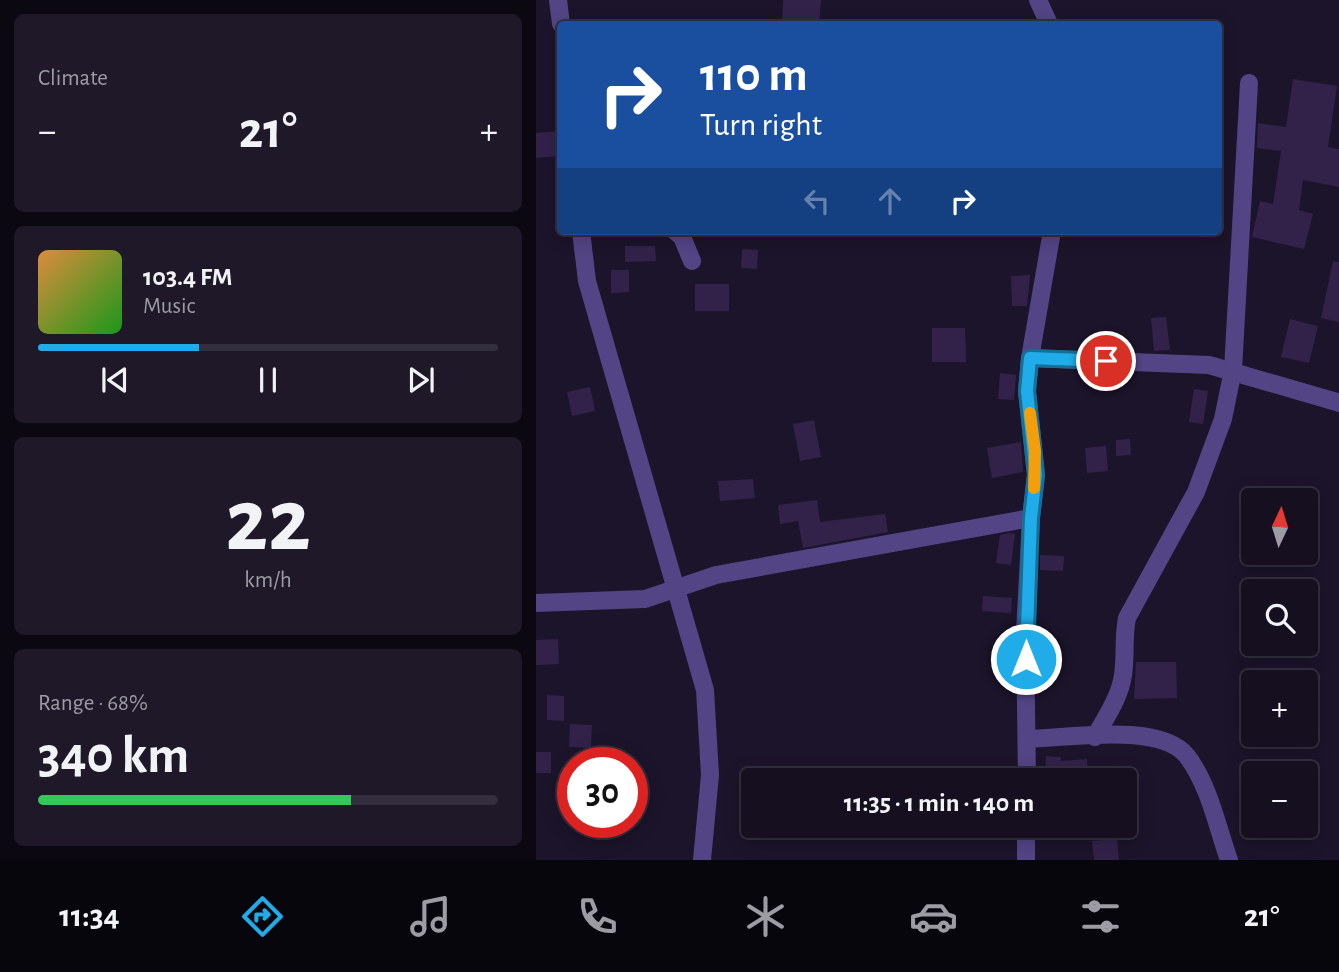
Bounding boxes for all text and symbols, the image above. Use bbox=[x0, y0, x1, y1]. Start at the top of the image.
icon: right bbox=[585, 49, 676, 140]
text: 110 m bbox=[700, 51, 808, 100]
text: Climate bbox=[38, 67, 108, 90]
text: 21° bbox=[239, 105, 297, 157]
text: Turn right bbox=[700, 109, 822, 141]
text: − bbox=[38, 113, 56, 151]
text: + bbox=[480, 113, 498, 151]
icon: left bbox=[798, 182, 836, 220]
icon: ahead bbox=[871, 182, 909, 220]
icon: right bbox=[944, 182, 982, 220]
text: 103.4 FM bbox=[143, 264, 232, 290]
text: Music bbox=[143, 295, 195, 318]
pin bbox=[1076, 331, 1136, 391]
icon: arrive bbox=[1087, 342, 1125, 380]
icon: previous bbox=[96, 361, 134, 399]
icon: pause bbox=[249, 361, 287, 399]
icon: next bbox=[402, 361, 440, 399]
text: 22 bbox=[225, 476, 311, 567]
north arrow bbox=[1241, 488, 1318, 565]
map controls bbox=[1241, 488, 1318, 838]
text: km/h bbox=[244, 569, 292, 592]
button: search bbox=[1241, 579, 1318, 656]
position arrow bbox=[989, 622, 1063, 696]
button: + bbox=[1241, 670, 1318, 747]
text: Range · 68% bbox=[38, 692, 148, 715]
text: 340 km bbox=[38, 730, 189, 782]
speed limit sign: 30 bbox=[557, 747, 648, 838]
button: − bbox=[1241, 761, 1318, 838]
text: 11:35 · 1 min · 140 m bbox=[844, 790, 1034, 816]
icon: directions bbox=[238, 892, 287, 941]
icon: music bbox=[406, 892, 455, 941]
icon: phone bbox=[573, 892, 622, 941]
icon: climate bbox=[741, 892, 790, 941]
icon: car bbox=[909, 892, 958, 941]
icon: filters bbox=[1076, 892, 1125, 941]
text: 11:34 bbox=[59, 900, 120, 932]
text: 21° bbox=[1244, 900, 1280, 932]

